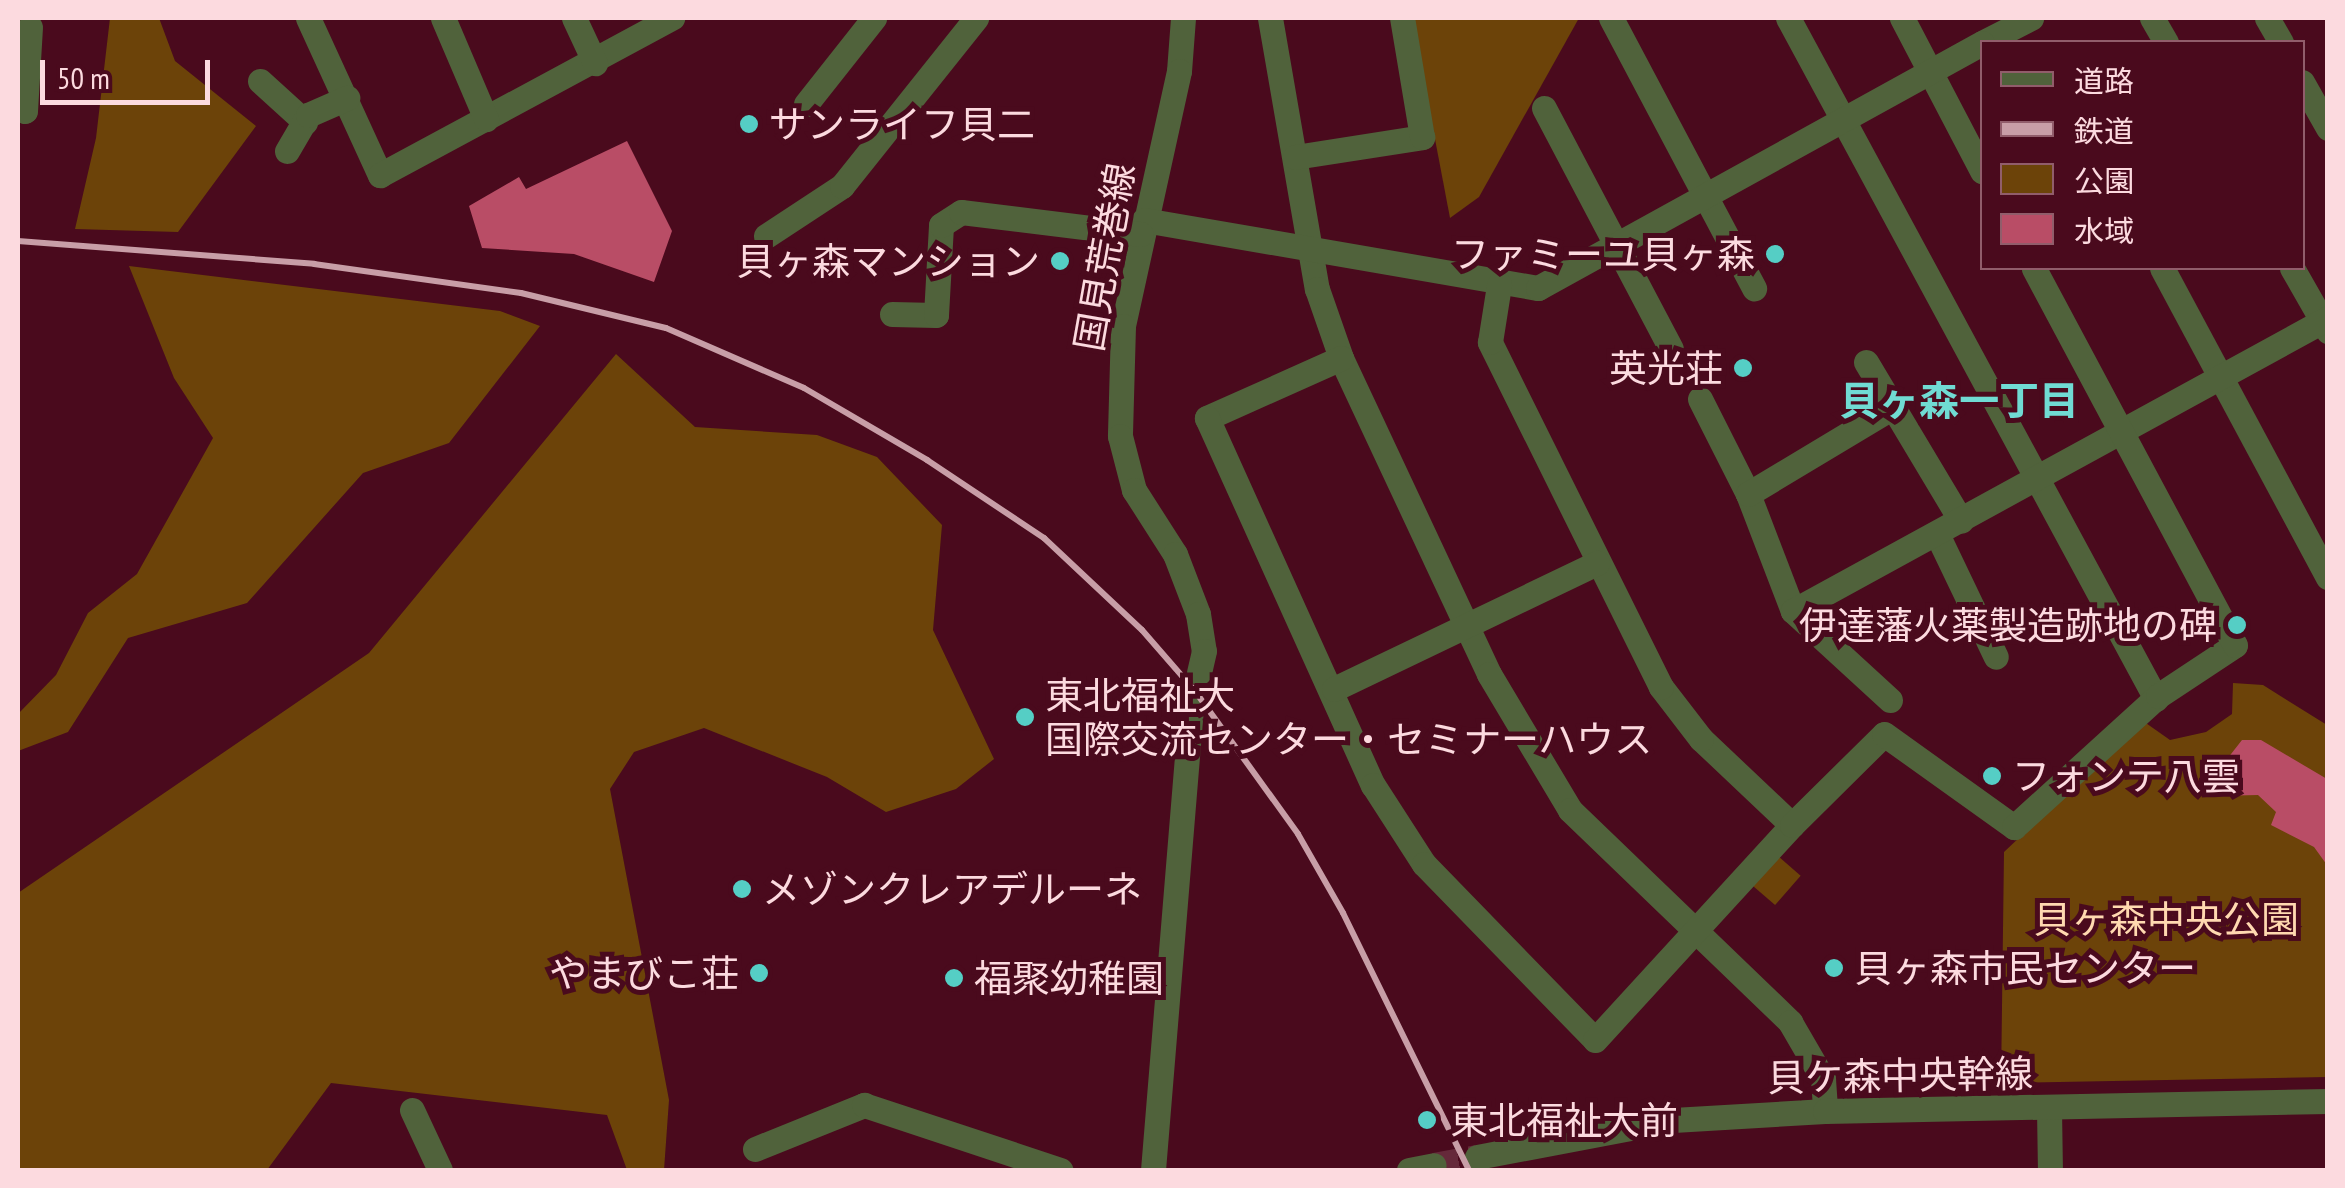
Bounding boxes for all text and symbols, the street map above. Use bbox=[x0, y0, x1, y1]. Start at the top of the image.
scale bar bbox=[45, 40, 215, 102]
legend bbox=[1980, 40, 2305, 270]
text: 50 m bbox=[57, 58, 110, 97]
text: 道路 bbox=[2074, 61, 2134, 100]
place label: サンライフ貝二 bbox=[769, 101, 1035, 147]
text: 鉄道 bbox=[2074, 111, 2134, 150]
marker: サンライフ貝二 bbox=[738, 113, 760, 135]
street label: 国見荒巻線 bbox=[1065, 159, 1143, 355]
text: 公園 bbox=[2074, 161, 2134, 200]
text: 水域 bbox=[2074, 211, 2134, 250]
place label: ファミーユ貝ヶ森 bbox=[1451, 231, 1755, 277]
place label: 貝ヶ森マンション bbox=[736, 238, 1040, 284]
marker: ファミーユ貝ヶ森 bbox=[1764, 243, 1786, 265]
marker: 貝ヶ森マンション bbox=[1049, 250, 1071, 272]
place label: 英光荘 bbox=[1609, 345, 1723, 391]
marker: 英光荘 bbox=[1732, 357, 1754, 379]
district label: 貝ヶ森一丁目 bbox=[1839, 376, 2079, 424]
place label: 伊達藩火薬製造跡地の碑 bbox=[1799, 602, 2217, 648]
marker: 伊達藩火薬製造跡地の碑 bbox=[2226, 614, 2248, 636]
place label: 東北福祉大 国際交流センター・セミナーハウス bbox=[1045, 672, 1653, 762]
marker: 東北福祉大 国際交流センター・セミナーハウス bbox=[1014, 706, 1036, 728]
place label: フォンテ八雲 bbox=[2012, 753, 2240, 799]
marker: フォンテ八雲 bbox=[1981, 765, 2003, 787]
place label: メゾンクレアデルーネ bbox=[762, 866, 1142, 912]
marker: メゾンクレアデルーネ bbox=[731, 878, 753, 900]
park label: 貝ヶ森中央公園 bbox=[2033, 896, 2299, 942]
place label: 貝ヶ森市民センター bbox=[1854, 945, 2196, 991]
place label: やまびこ荘 bbox=[549, 950, 739, 996]
place label: 福聚幼稚園 bbox=[974, 955, 1164, 1001]
marker: 貝ヶ森市民センター bbox=[1823, 957, 1845, 979]
marker: やまびこ荘 bbox=[748, 962, 770, 984]
marker: 福聚幼稚園 bbox=[943, 967, 965, 989]
street label: 貝ケ森中央幹線 bbox=[1767, 1050, 2033, 1100]
place label: 東北福祉大前 bbox=[1450, 1097, 1678, 1143]
marker: 東北福祉大前 bbox=[1414, 1107, 1440, 1133]

